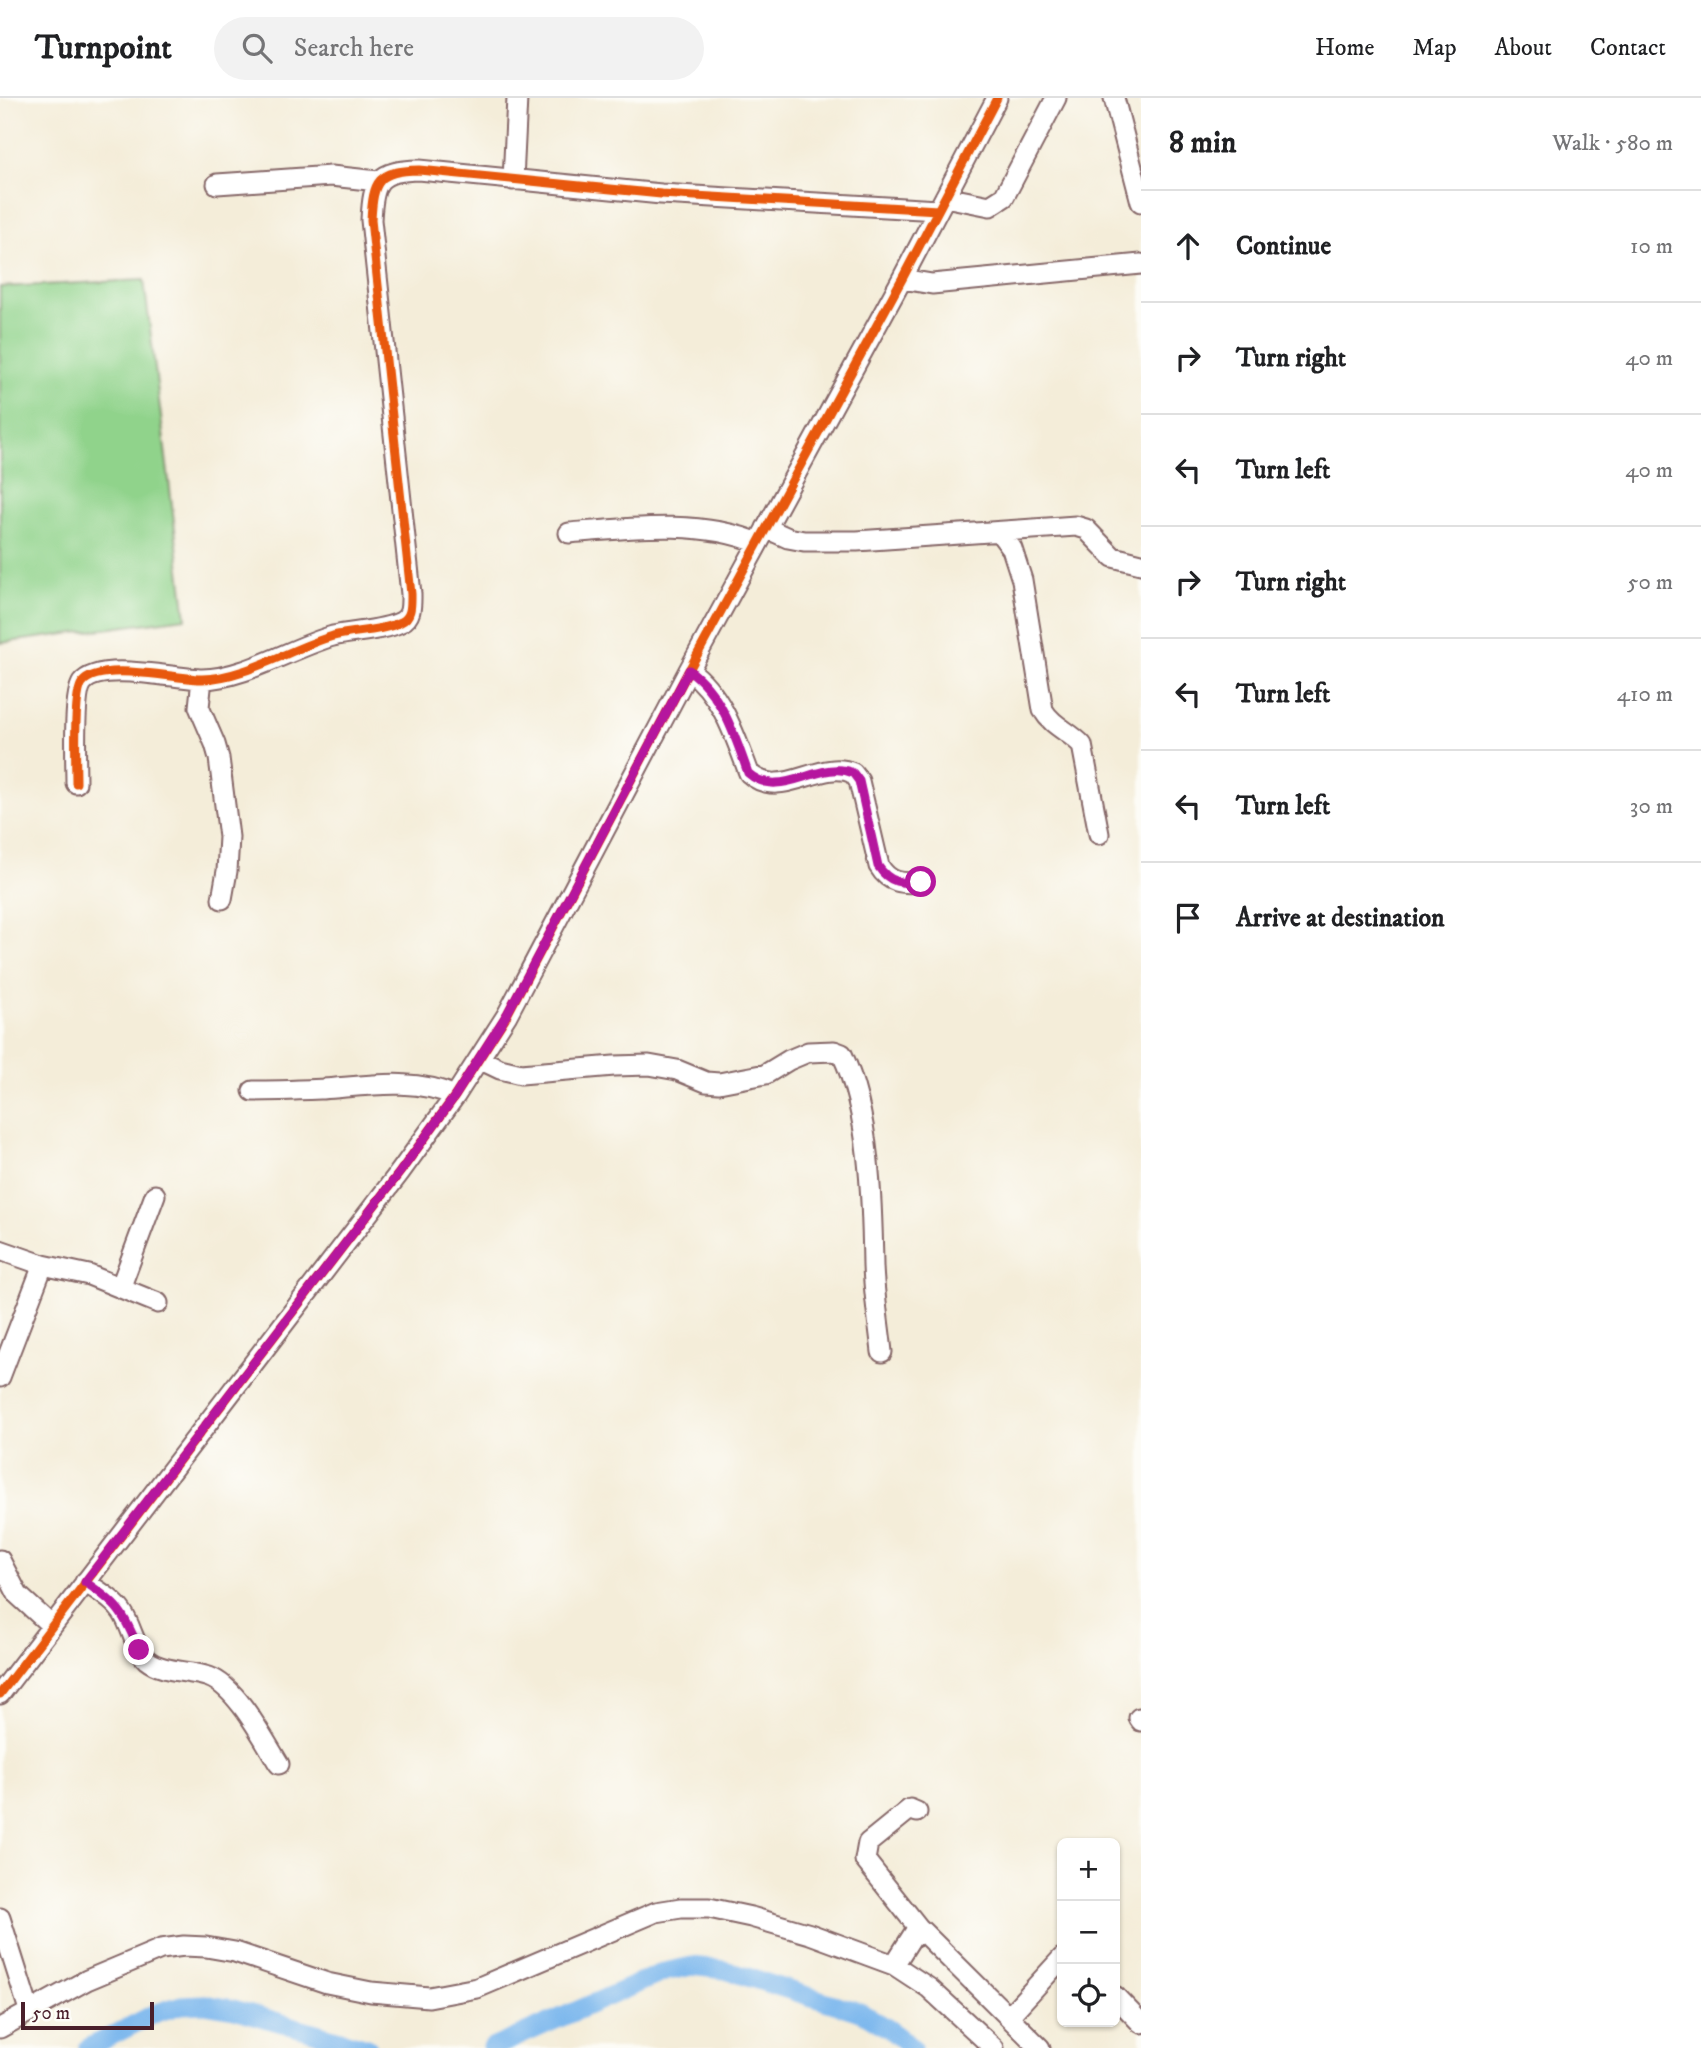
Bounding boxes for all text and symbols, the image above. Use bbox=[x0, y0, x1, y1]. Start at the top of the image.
search box bbox=[214, 17, 704, 80]
text: Turnpoint bbox=[35, 28, 172, 69]
icon: search bbox=[238, 29, 276, 67]
text: Search here bbox=[294, 32, 414, 65]
text: Home bbox=[1315, 33, 1374, 63]
text: Map bbox=[1412, 33, 1457, 63]
text: About bbox=[1495, 33, 1552, 63]
text: Contact bbox=[1590, 33, 1666, 63]
text: 8 min bbox=[1169, 125, 1236, 162]
text: Walk · 580 m bbox=[1552, 129, 1673, 158]
icon: ahead bbox=[1169, 227, 1207, 265]
text: Continue bbox=[1236, 230, 1331, 263]
text: 10 m bbox=[1630, 232, 1673, 261]
icon: right bbox=[1169, 339, 1207, 377]
text: Turn right bbox=[1236, 342, 1346, 375]
text: 40 m bbox=[1625, 344, 1673, 373]
icon: left bbox=[1169, 451, 1207, 489]
text: Turn left bbox=[1236, 454, 1330, 487]
text: 40 m bbox=[1625, 456, 1673, 485]
icon: right bbox=[1169, 563, 1207, 601]
text: Turn right bbox=[1236, 566, 1346, 599]
text: 50 m bbox=[1627, 568, 1673, 597]
icon: left bbox=[1169, 675, 1207, 713]
text: Turn left bbox=[1236, 678, 1330, 711]
text: 410 m bbox=[1617, 680, 1673, 709]
icon: left bbox=[1169, 787, 1207, 825]
text: Turn left bbox=[1236, 790, 1330, 823]
text: 30 m bbox=[1630, 792, 1673, 821]
route start bbox=[905, 866, 936, 897]
icon: arrive bbox=[1169, 899, 1207, 937]
text: Arrive at destination bbox=[1236, 902, 1445, 935]
route end bbox=[123, 1634, 154, 1665]
map controls bbox=[1057, 1838, 1120, 2027]
button: + bbox=[1057, 1838, 1120, 1901]
button: − bbox=[1057, 1901, 1120, 1964]
button: locate bbox=[1057, 1964, 1120, 2027]
scale bar bbox=[21, 1999, 154, 2031]
text: 50 m bbox=[32, 2002, 70, 2025]

